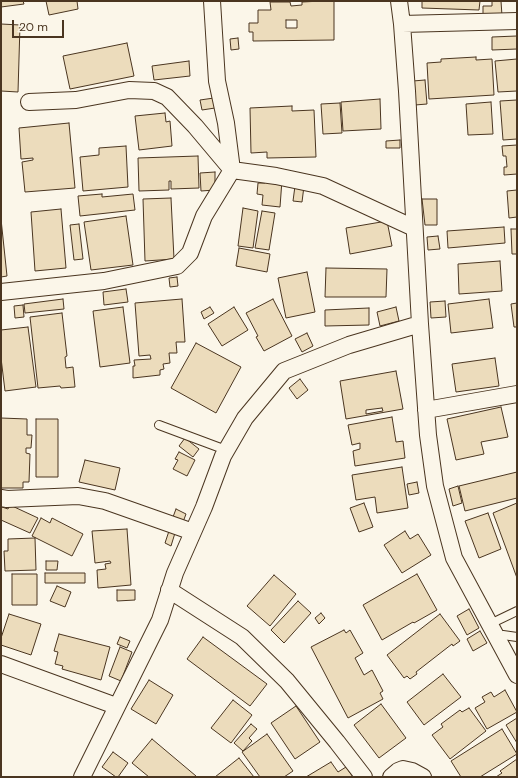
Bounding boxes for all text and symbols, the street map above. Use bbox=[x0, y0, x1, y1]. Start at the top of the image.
scale bar bbox=[14, 12, 66, 38]
text: 20 m bbox=[19, 19, 48, 35]

